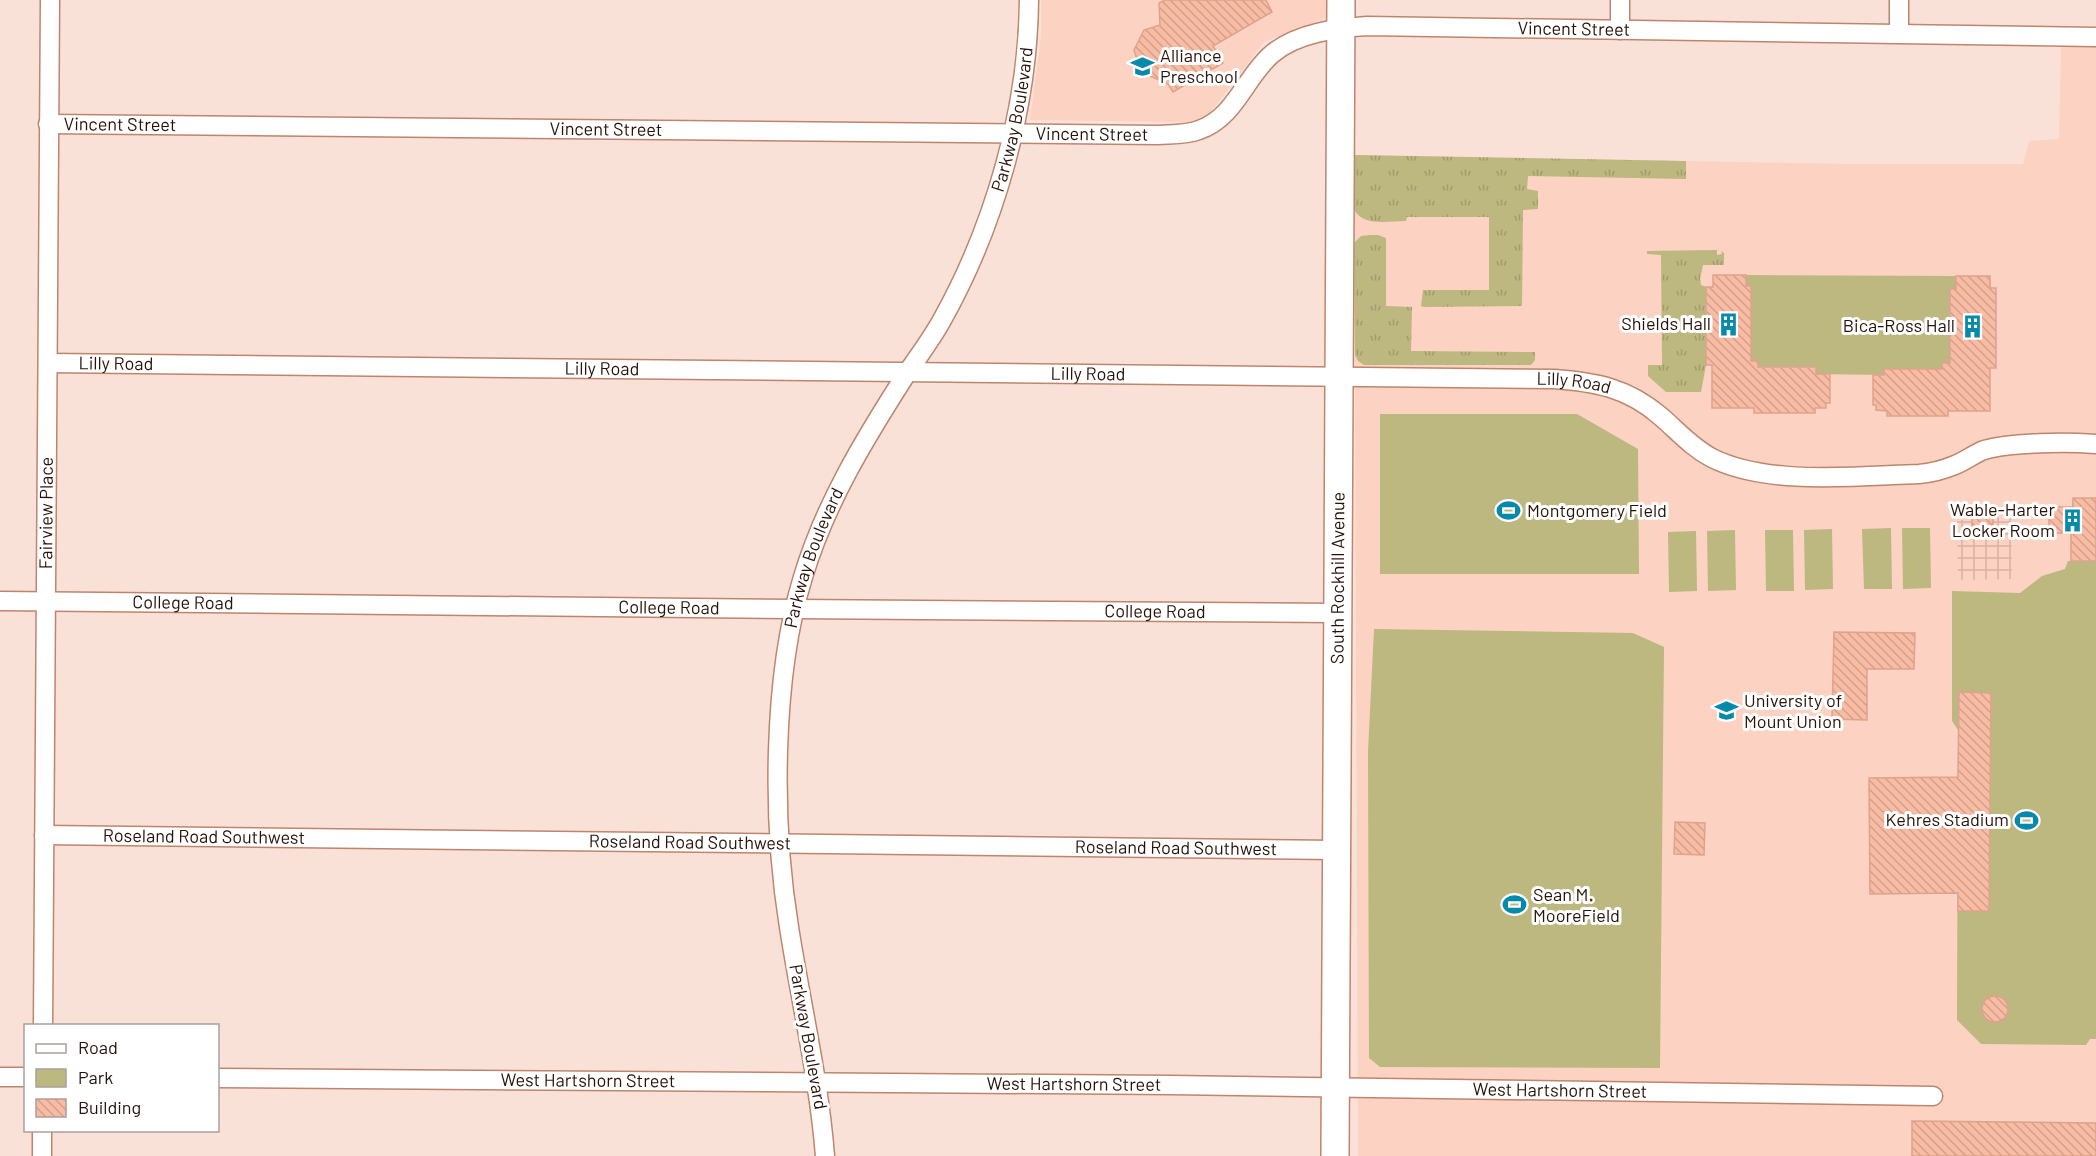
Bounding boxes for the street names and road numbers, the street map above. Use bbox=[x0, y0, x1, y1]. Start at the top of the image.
street label: Vincent Street bbox=[1517, 16, 1630, 40]
street label: Parkway Boulevard bbox=[986, 46, 1037, 194]
street label: Vincent Street bbox=[64, 112, 176, 135]
street label: Vincent Street bbox=[549, 117, 662, 140]
street label: Vincent Street bbox=[1035, 122, 1148, 145]
street label: Lilly Road bbox=[78, 351, 154, 374]
street label: Lilly Road bbox=[564, 356, 640, 379]
street label: Lilly Road bbox=[1050, 362, 1125, 384]
street label: Lilly Road bbox=[1536, 367, 1614, 398]
street label: Fairview Place bbox=[34, 457, 57, 569]
street label: Parkway Boulevard bbox=[779, 484, 848, 630]
street label: South Rockhill Avenue bbox=[1326, 492, 1348, 664]
street label: College Road bbox=[132, 590, 234, 613]
street label: College Road bbox=[618, 595, 720, 618]
street label: College Road bbox=[1104, 599, 1206, 622]
street label: Roseland Road Southwest bbox=[103, 824, 305, 848]
street label: Roseland Road Southwest bbox=[589, 829, 791, 854]
street label: Roseland Road Southwest bbox=[1075, 835, 1277, 859]
street label: Parkway Boulevard bbox=[785, 962, 833, 1111]
street label: West Hartshorn Street bbox=[501, 1068, 675, 1091]
street label: West Hartshorn Street bbox=[987, 1072, 1161, 1095]
street label: West Hartshorn Street bbox=[1472, 1077, 1647, 1102]

